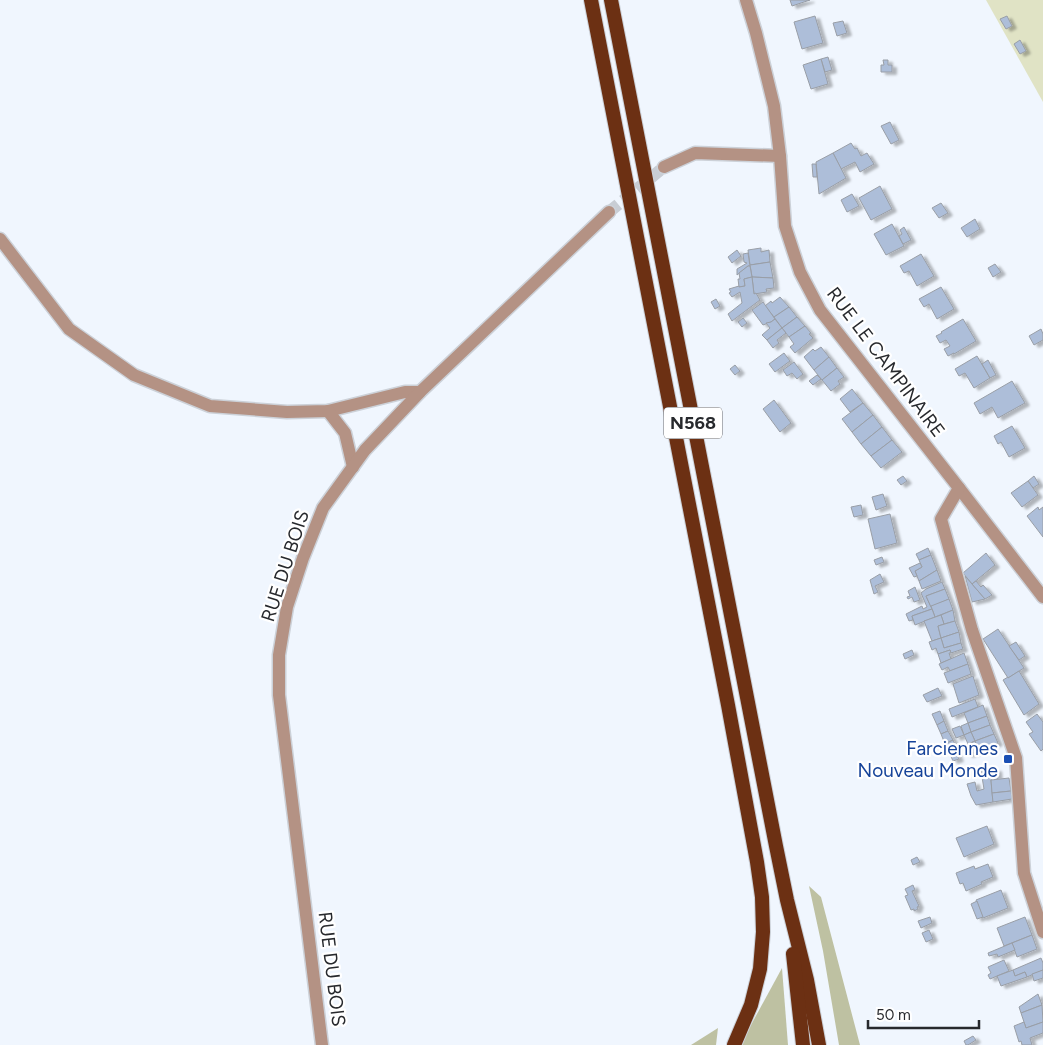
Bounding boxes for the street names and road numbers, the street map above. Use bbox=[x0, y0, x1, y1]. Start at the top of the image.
street label: RUE LE CAMPINAIRE bbox=[822, 283, 950, 441]
road number: N568 bbox=[664, 408, 722, 438]
street label: RUE DU BOIS bbox=[256, 507, 314, 625]
street label: RUE DU BOIS bbox=[314, 910, 350, 1028]

